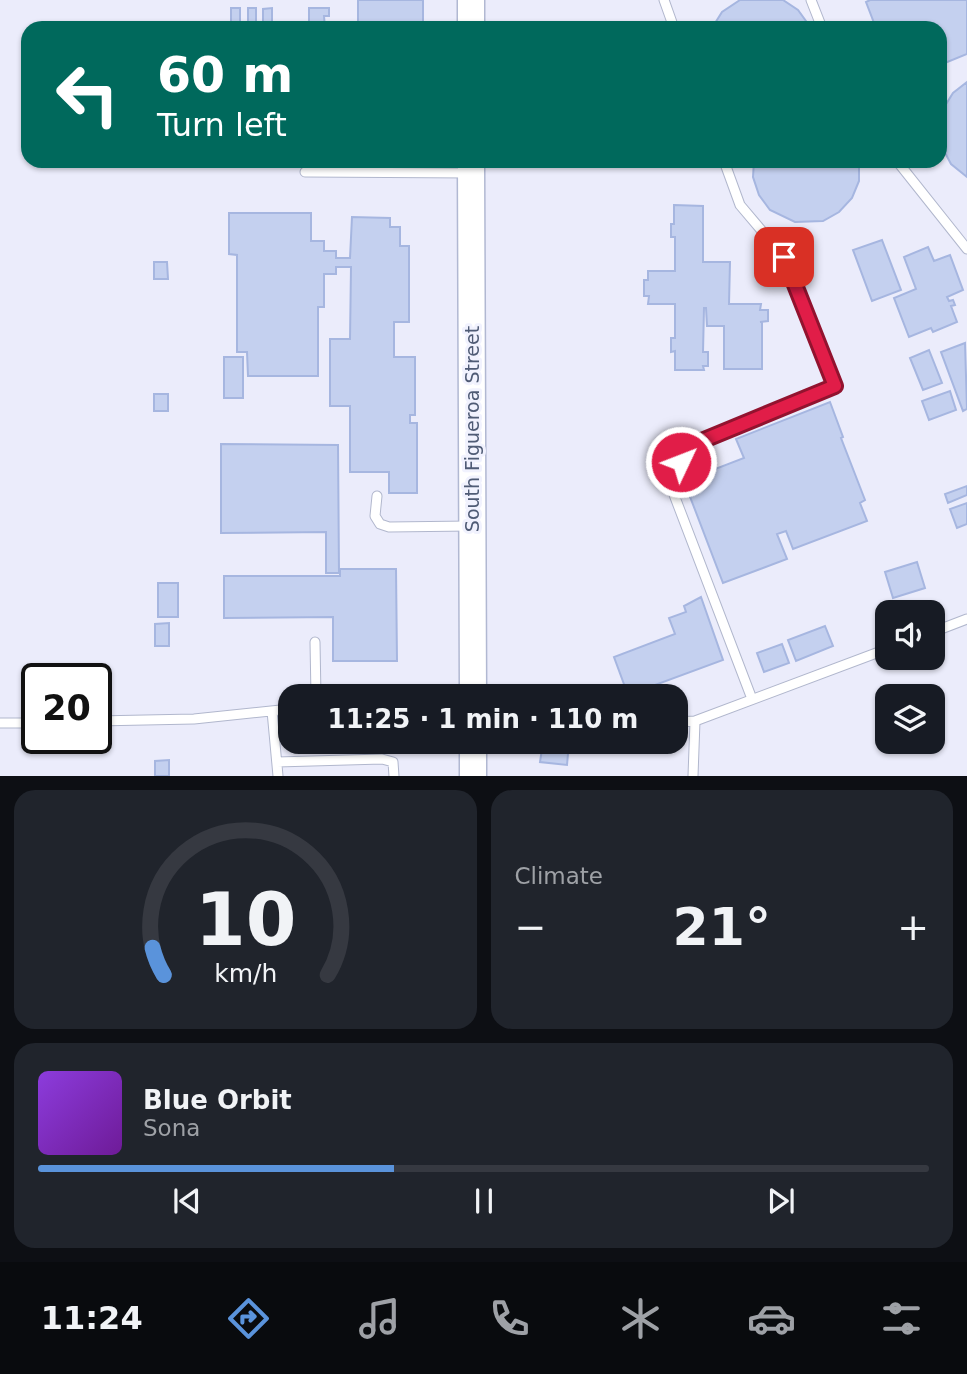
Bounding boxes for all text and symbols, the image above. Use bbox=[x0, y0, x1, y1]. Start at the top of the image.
text: 60 m bbox=[157, 47, 293, 104]
icon: left bbox=[42, 49, 133, 140]
text: Turn left bbox=[157, 106, 287, 144]
pin bbox=[754, 227, 814, 287]
icon: arrive bbox=[765, 238, 803, 276]
street label: South Figueroa Street bbox=[461, 326, 483, 532]
position arrow bbox=[644, 425, 718, 499]
map controls bbox=[875, 600, 945, 754]
button: sound bbox=[875, 600, 945, 670]
speed limit sign: 20 bbox=[21, 663, 112, 754]
button: layers bbox=[875, 684, 945, 754]
text: 11:25 · 1 min · 110 m bbox=[328, 704, 638, 734]
text: Climate bbox=[515, 863, 603, 889]
text: 10 bbox=[195, 878, 296, 963]
text: 21° bbox=[673, 897, 771, 957]
text: − bbox=[515, 905, 546, 949]
text: + bbox=[897, 905, 929, 949]
text: km/h bbox=[214, 959, 277, 988]
text: Blue Orbit bbox=[143, 1085, 292, 1115]
text: Sona bbox=[143, 1115, 200, 1141]
icon: previous bbox=[168, 1182, 206, 1220]
icon: pause bbox=[465, 1182, 503, 1220]
icon: next bbox=[762, 1182, 800, 1220]
icon: directions bbox=[224, 1294, 273, 1343]
icon: music bbox=[355, 1294, 404, 1343]
icon: phone bbox=[485, 1294, 534, 1343]
icon: climate bbox=[616, 1294, 665, 1343]
icon: car bbox=[747, 1294, 796, 1343]
icon: filters bbox=[877, 1294, 926, 1343]
text: 11:24 bbox=[41, 1299, 143, 1337]

